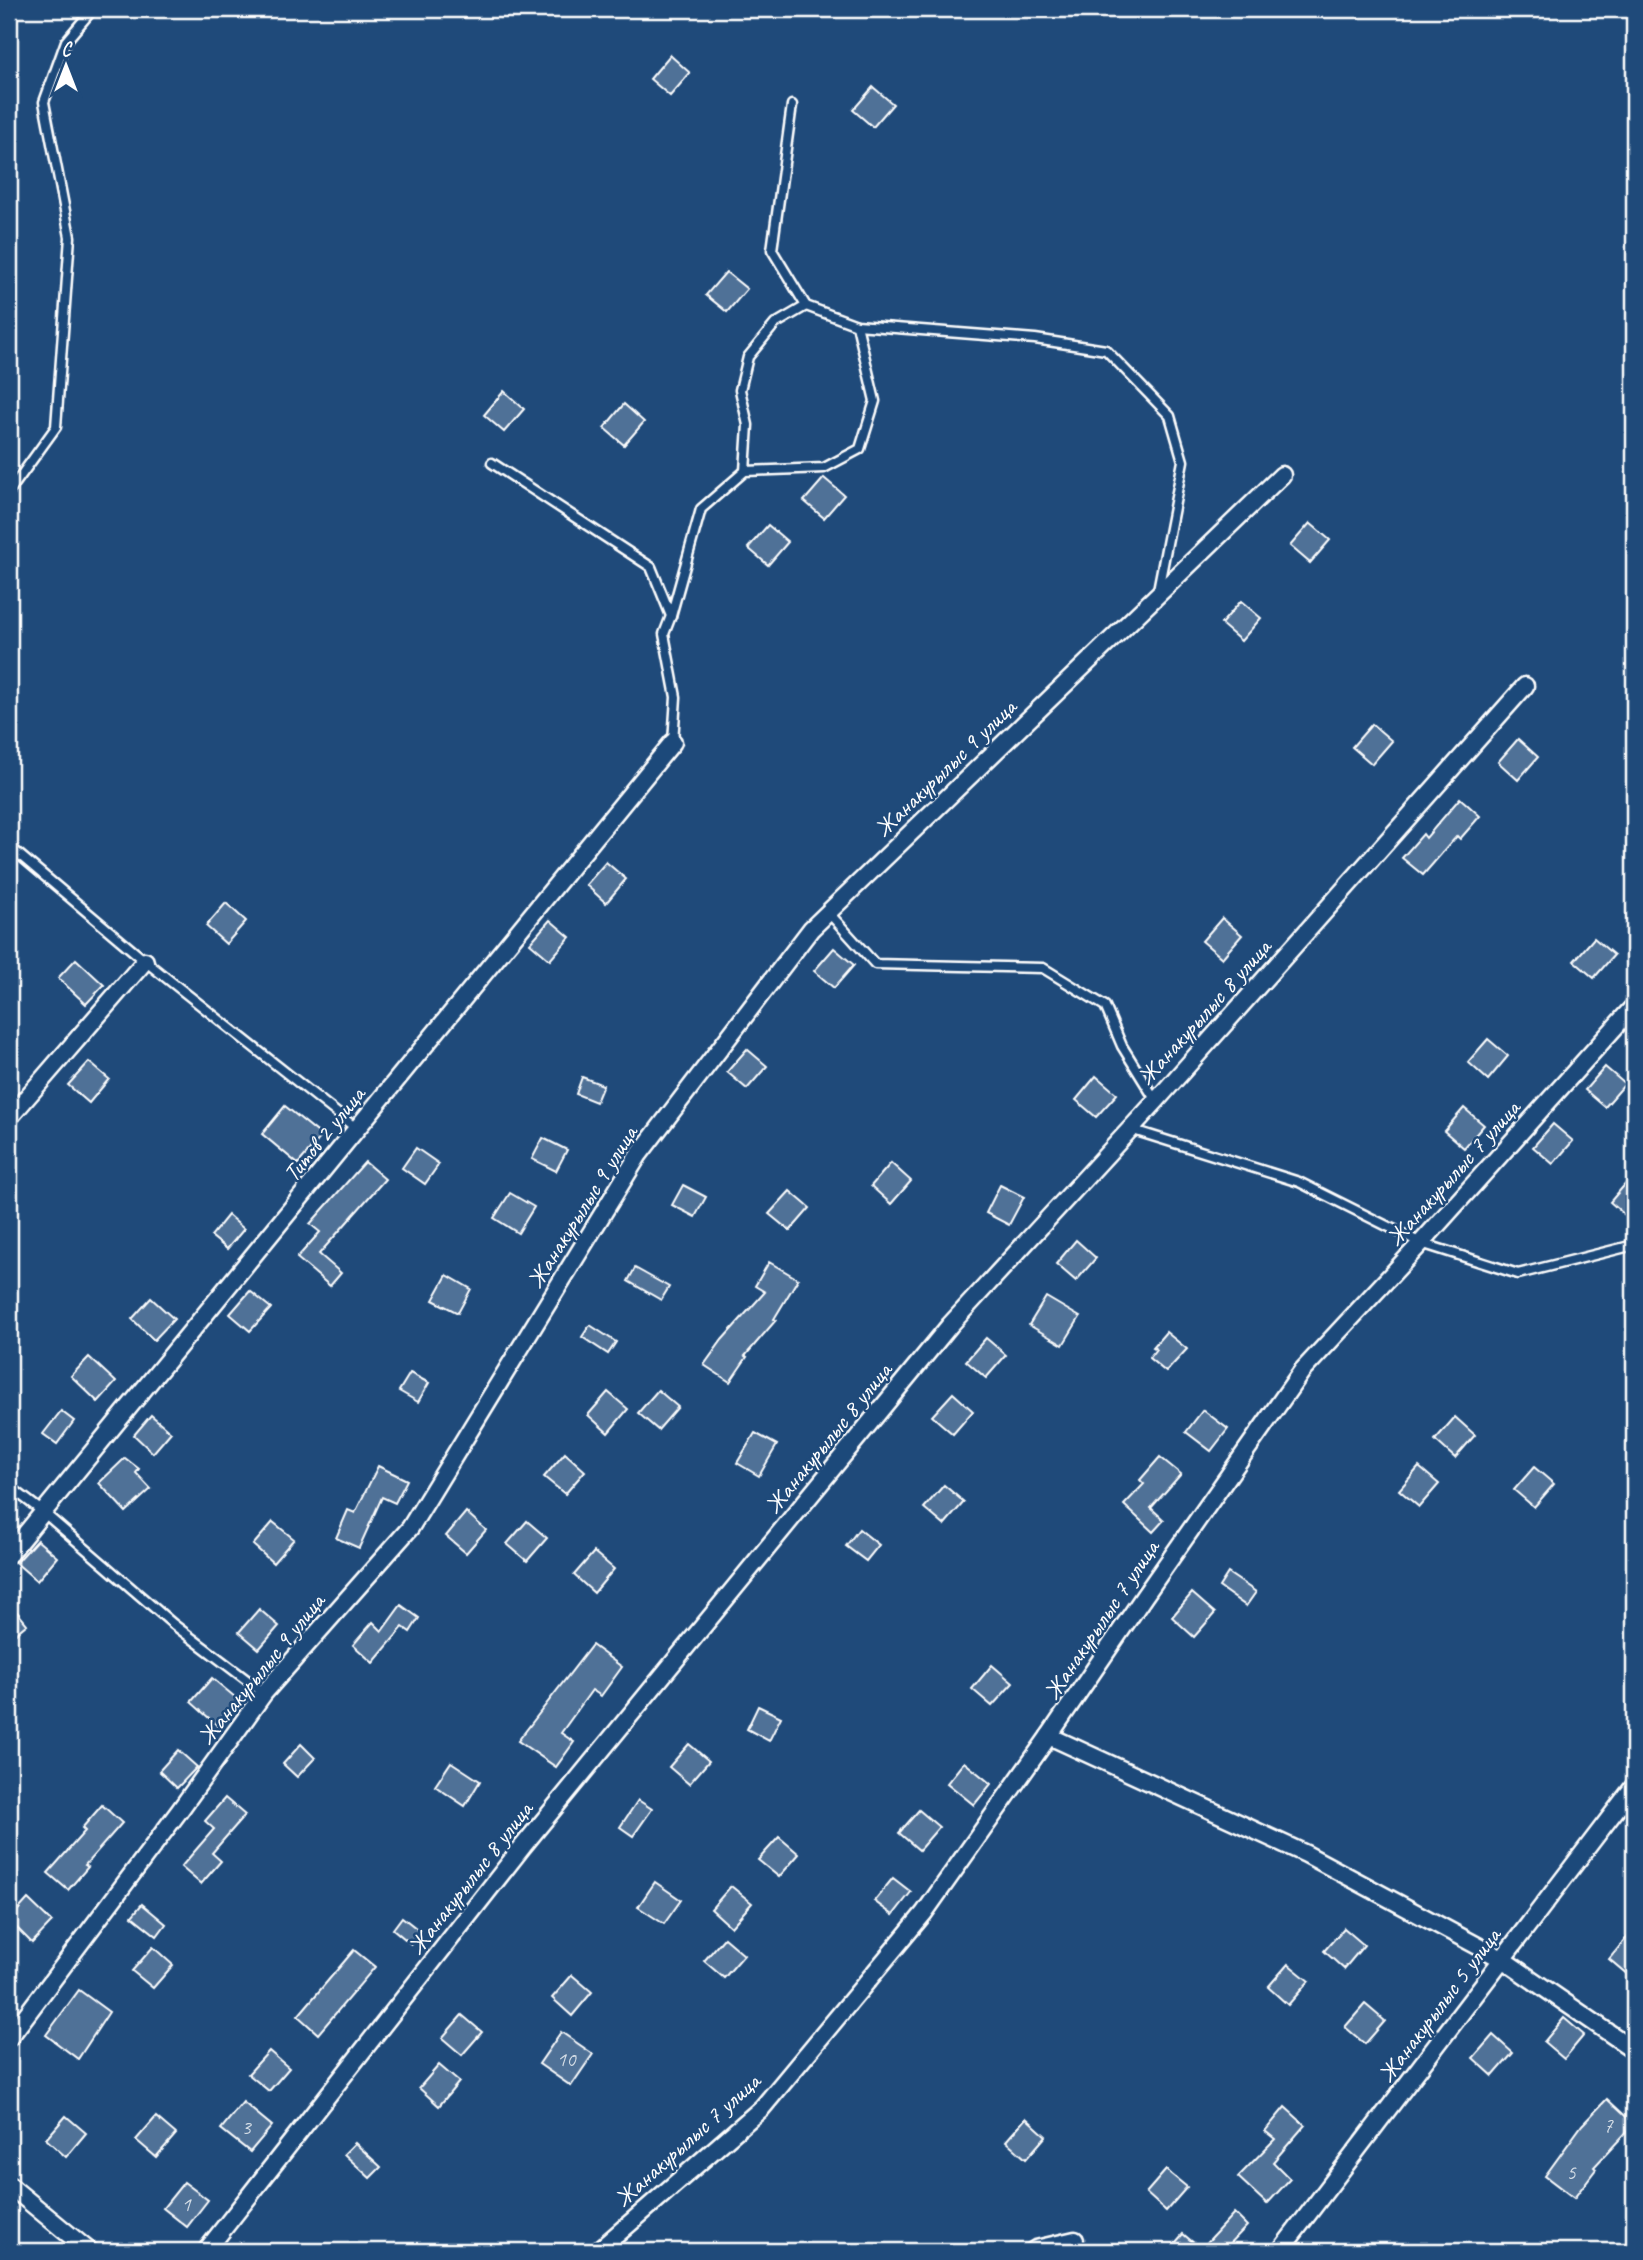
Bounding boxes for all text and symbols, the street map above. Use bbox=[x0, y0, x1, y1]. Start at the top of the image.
north arrow bbox=[32, 32, 102, 102]
text: С bbox=[61, 38, 73, 62]
street label: Жанакурылыс 9 улица bbox=[868, 691, 1024, 843]
street label: Жанакурылыс 8 улица bbox=[1131, 931, 1279, 1091]
street label: Титов 2 улица bbox=[277, 1079, 373, 1188]
street label: Жанакурылыс 7 улица bbox=[1380, 1092, 1528, 1252]
street label: Жанакурылыс 9 улица bbox=[520, 1118, 645, 1294]
street label: Жанакурылыс 8 улица bbox=[758, 1355, 900, 1520]
street label: Жанакурылыс 7 улица bbox=[1037, 1533, 1167, 1705]
street label: Жанакурылыс 9 улица bbox=[191, 1586, 333, 1751]
street label: Жанакурылыс 8 улица bbox=[401, 1794, 540, 1961]
street label: Жанакурылыс 5 улица bbox=[1371, 1920, 1508, 2088]
house number: 10 bbox=[557, 2046, 577, 2072]
street label: Жанакурылыс 7 улица bbox=[608, 2065, 768, 2213]
house number: 7 bbox=[1603, 2112, 1614, 2138]
house number: 3 bbox=[241, 2114, 252, 2140]
house number: 5 bbox=[1566, 2159, 1577, 2185]
house number: 1 bbox=[181, 2191, 192, 2217]

